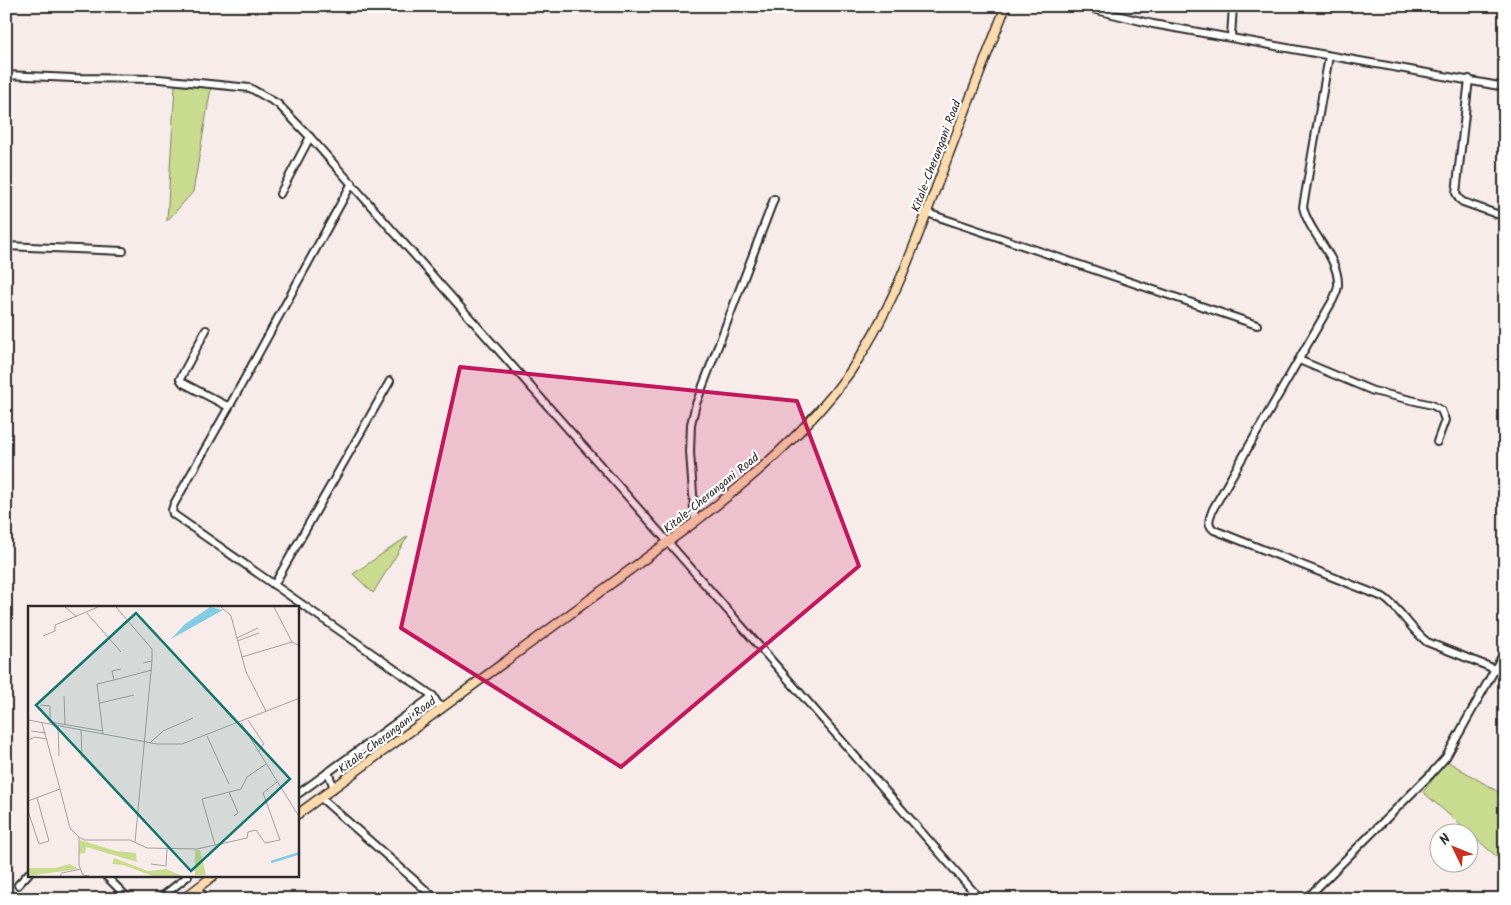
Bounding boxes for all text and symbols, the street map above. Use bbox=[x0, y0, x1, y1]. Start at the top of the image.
street label: Kitale-Cherangani Road bbox=[906, 97, 967, 215]
street label: Kitale-Cherangani Road bbox=[659, 448, 764, 538]
inset map bbox=[28, 606, 299, 878]
street label: Kitale-Cherangani Road bbox=[334, 692, 441, 779]
north arrow bbox=[1428, 822, 1478, 872]
text: N bbox=[1434, 829, 1456, 851]

